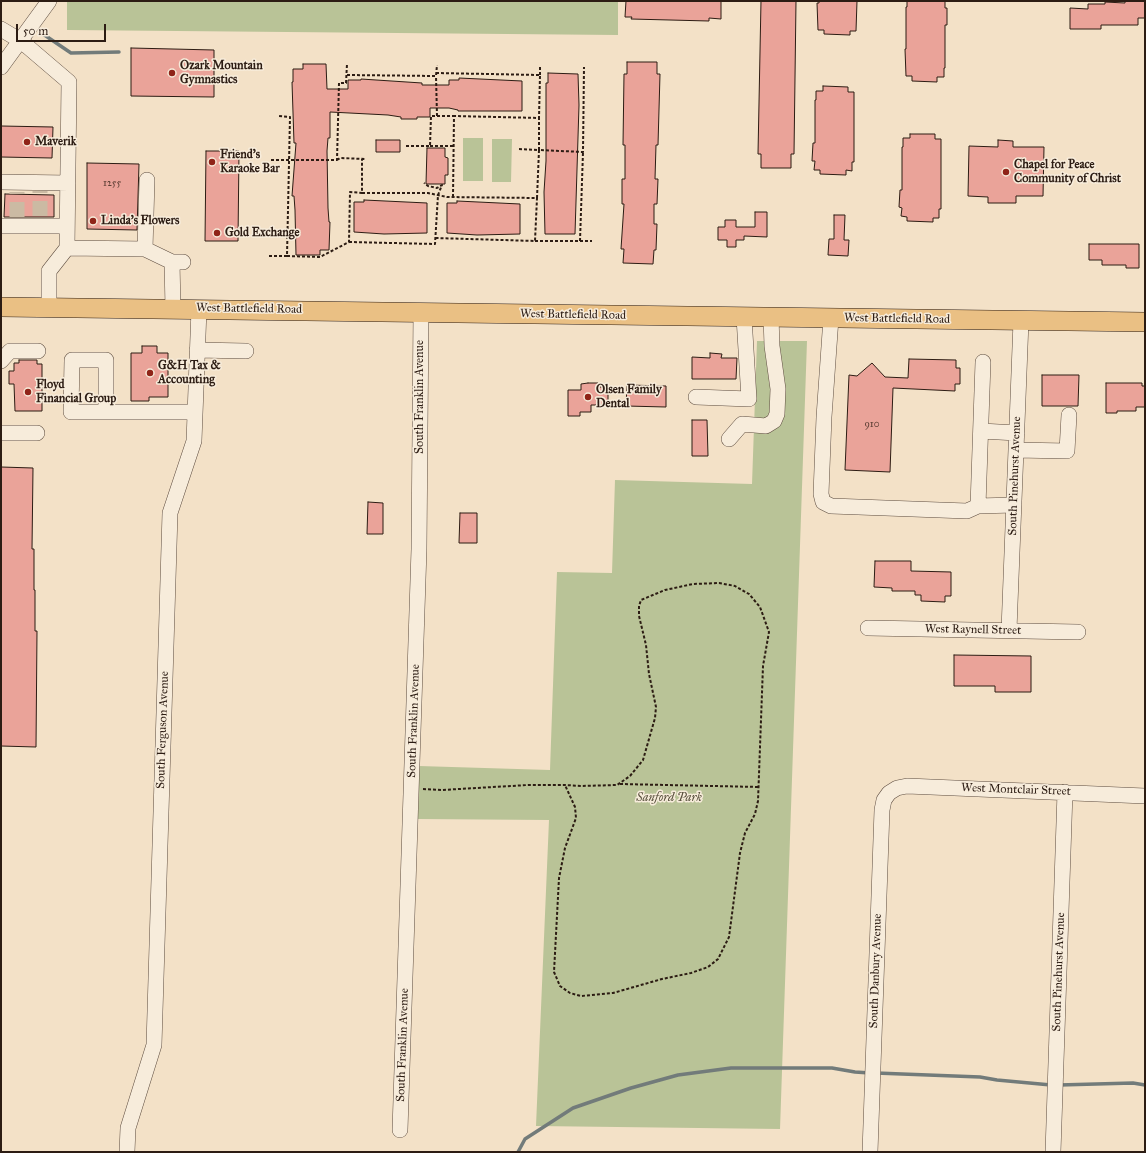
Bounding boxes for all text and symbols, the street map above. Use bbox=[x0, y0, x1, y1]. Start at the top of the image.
scale bar bbox=[18, 16, 108, 42]
text: 50 m bbox=[23, 24, 48, 38]
place label: Ozark Mountain Gymnastics bbox=[180, 59, 263, 87]
marker: Ozark Mountain Gymnastics bbox=[167, 68, 177, 78]
place label: Maverik bbox=[35, 135, 76, 149]
marker: Maverik bbox=[22, 137, 32, 147]
place label: Friend's Karaoke Bar bbox=[220, 148, 280, 176]
marker: Friend's Karaoke Bar bbox=[207, 157, 217, 167]
place label: Chapel for Peace Community of Christ bbox=[1014, 158, 1121, 186]
marker: Chapel for Peace Community of Christ bbox=[1001, 167, 1011, 177]
house number: 1255 bbox=[103, 178, 121, 190]
place label: Linda's Flowers bbox=[101, 214, 179, 228]
marker: Linda's Flowers bbox=[88, 216, 98, 226]
place label: Gold Exchange bbox=[225, 226, 299, 240]
marker: Gold Exchange bbox=[212, 228, 222, 238]
street label: West Battlefield Road bbox=[196, 301, 302, 317]
street label: West Battlefield Road bbox=[520, 307, 626, 323]
street label: West Battlefield Road bbox=[844, 311, 950, 327]
street label: South Franklin Avenue bbox=[413, 340, 427, 454]
place label: G&H Tax & Accounting bbox=[158, 359, 221, 387]
marker: G&H Tax & Accounting bbox=[145, 368, 155, 378]
place label: Floyd Financial Group bbox=[36, 378, 116, 406]
place label: Olsen Family Dental bbox=[596, 383, 662, 411]
marker: Floyd Financial Group bbox=[23, 387, 33, 397]
marker: Olsen Family Dental bbox=[583, 392, 593, 402]
street label: South Pinehurst Avenue bbox=[1006, 416, 1024, 536]
house number: 910 bbox=[864, 419, 880, 431]
street label: West Raynell Street bbox=[925, 622, 1021, 638]
street label: South Franklin Avenue bbox=[405, 664, 423, 778]
street label: South Ferguson Avenue bbox=[154, 671, 172, 789]
street label: West Montclair Street bbox=[961, 781, 1071, 799]
park label: Sanford Park bbox=[636, 791, 702, 805]
street label: South Pinehurst Avenue bbox=[1050, 912, 1068, 1032]
street label: South Danbury Avenue bbox=[867, 913, 885, 1029]
street label: South Franklin Avenue bbox=[394, 988, 412, 1102]

